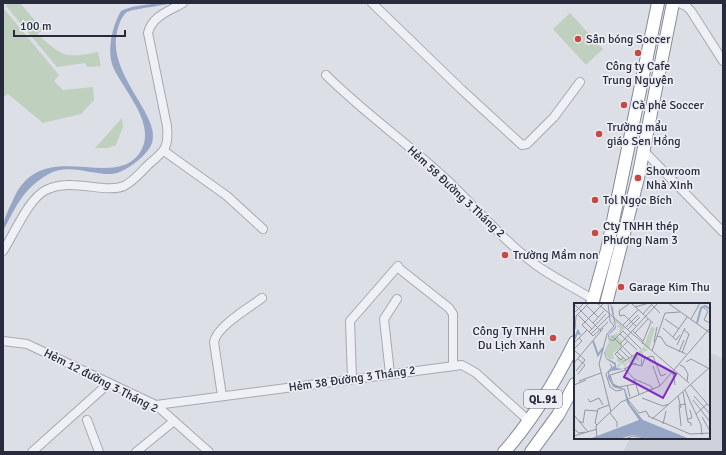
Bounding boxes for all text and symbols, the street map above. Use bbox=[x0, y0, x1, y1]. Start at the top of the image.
scale bar bbox=[14, 12, 125, 38]
text: 100 m bbox=[20, 19, 52, 34]
place label: Sân bóng Soccer bbox=[586, 32, 671, 47]
marker: Sân bóng Soccer bbox=[573, 34, 583, 44]
marker: Công ty Cafe Trung Nguyên bbox=[633, 48, 643, 58]
place label: Công ty Cafe Trung Nguyên bbox=[603, 59, 673, 88]
place label: Cà phê Soccer bbox=[632, 98, 705, 113]
marker: Cà phê Soccer bbox=[619, 100, 629, 110]
place label: Trường mẩu giáo Sen Hồng bbox=[607, 120, 681, 149]
marker: Trường mẩu giáo Sen Hồng bbox=[594, 129, 604, 139]
street label: Hẻm 58 Đường 3 Tháng 2 bbox=[404, 143, 508, 241]
place label: Showroom Nhà XInh bbox=[646, 164, 700, 193]
marker: Showroom Nhà XInh bbox=[633, 173, 643, 183]
place label: Tol Ngọc Bích bbox=[603, 193, 672, 208]
marker: Tol Ngọc Bích bbox=[590, 195, 600, 205]
place label: Cty TNHH thép Phương Nam 3 bbox=[603, 219, 679, 248]
marker: Cty TNHH thép Phương Nam 3 bbox=[590, 228, 600, 238]
place label: Trường Mầm non bbox=[513, 248, 598, 263]
marker: Trường Mầm non bbox=[500, 250, 510, 260]
place label: Garage Kim Thu bbox=[629, 280, 710, 295]
marker: Garage Kim Thu bbox=[616, 282, 626, 292]
inset map bbox=[574, 303, 710, 439]
place label: Công Ty TNHH Du Lịch Xanh bbox=[473, 324, 545, 353]
marker: Công Ty TNHH Du Lịch Xanh bbox=[548, 333, 558, 343]
street label: Hẻm 12 đường 3 Tháng 2 bbox=[41, 346, 161, 416]
street label: Hẻm 38 Đường 3 Tháng 2 bbox=[288, 363, 416, 395]
road number: QL.91 bbox=[524, 390, 562, 408]

